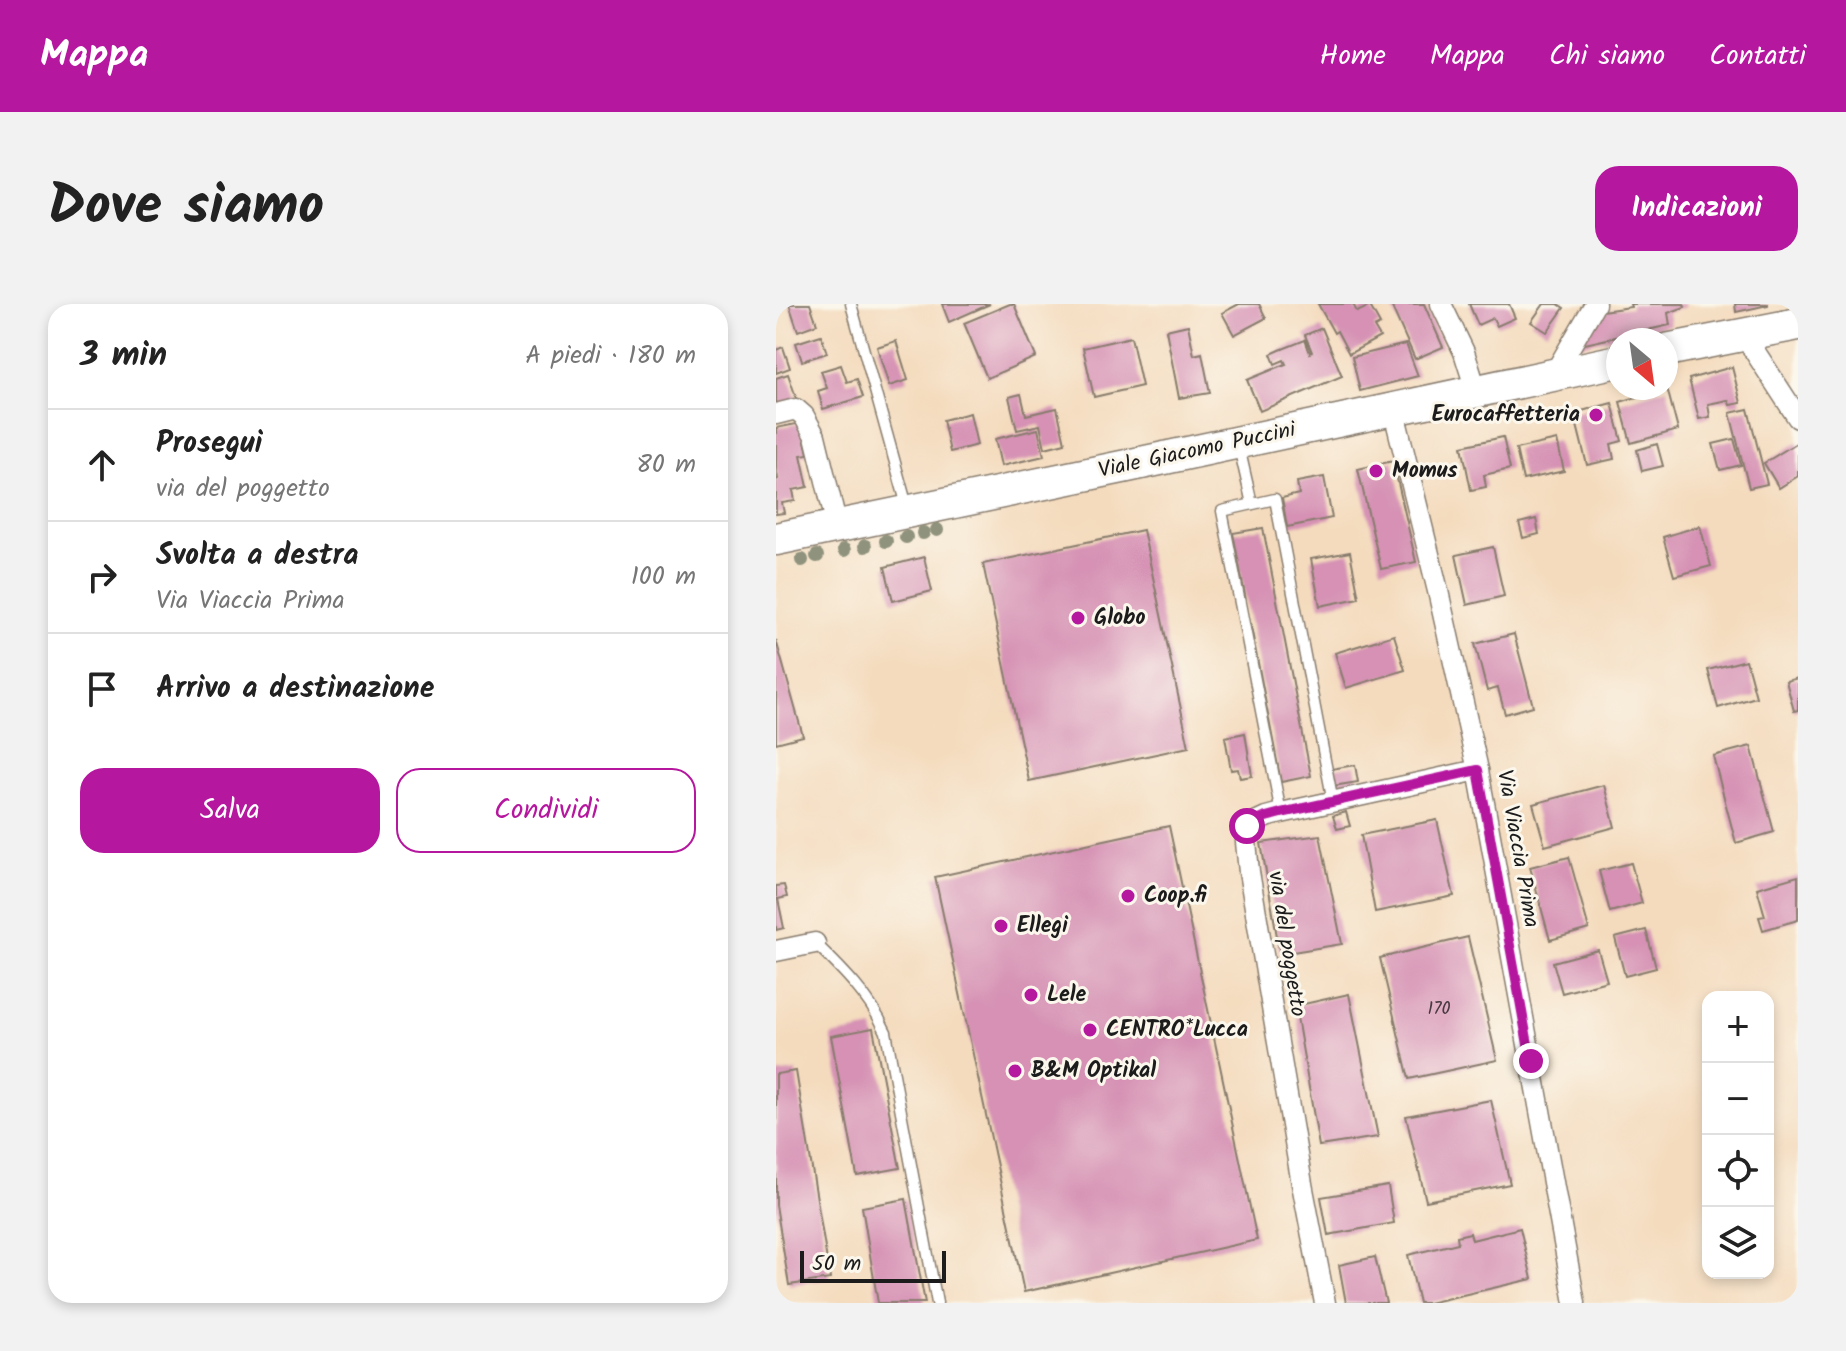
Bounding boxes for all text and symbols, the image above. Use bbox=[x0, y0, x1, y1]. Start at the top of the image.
text: Mappa bbox=[40, 26, 148, 86]
text: Home bbox=[1319, 34, 1386, 79]
text: Mappa bbox=[1430, 34, 1505, 79]
text: Chi siamo bbox=[1549, 34, 1665, 79]
text: Contatti bbox=[1709, 34, 1806, 79]
text: Dove siamo bbox=[48, 163, 324, 253]
button: Indicazioni bbox=[1595, 166, 1798, 251]
north arrow bbox=[1606, 328, 1678, 400]
text: 3 min bbox=[80, 329, 167, 383]
text: A piedi · 180 m bbox=[525, 335, 696, 377]
place label: Eurocaffetteria bbox=[1432, 398, 1580, 433]
marker: Eurocaffetteria bbox=[1587, 406, 1605, 424]
street label: Viale Giacomo Puccini bbox=[1095, 413, 1300, 489]
text: Prosegui bbox=[156, 420, 262, 468]
icon: ahead bbox=[80, 443, 124, 487]
text: 80 m bbox=[636, 444, 696, 486]
place label: Momus bbox=[1392, 454, 1458, 489]
marker: Momus bbox=[1367, 462, 1385, 480]
text: via del poggetto bbox=[156, 468, 330, 510]
text: Svolta a destra bbox=[156, 532, 359, 580]
icon: right bbox=[80, 555, 124, 599]
text: 100 m bbox=[631, 556, 696, 598]
text: Via Viaccia Prima bbox=[156, 580, 345, 622]
place label: Globo bbox=[1094, 601, 1146, 636]
marker: Globo bbox=[1069, 609, 1087, 627]
text: Arrivo a destinazione bbox=[156, 665, 434, 713]
icon: arrive bbox=[80, 667, 124, 711]
street label: Via Viaccia Prima bbox=[1486, 767, 1548, 931]
button: Salva bbox=[80, 768, 380, 853]
button: Condividi bbox=[396, 768, 696, 853]
route start bbox=[1229, 808, 1265, 844]
street label: via del poggetto bbox=[1257, 869, 1315, 1019]
place label: Coop.fi bbox=[1144, 879, 1208, 914]
marker: Coop.fi bbox=[1119, 887, 1137, 905]
place label: Ellegi bbox=[1017, 909, 1069, 944]
marker: Ellegi bbox=[992, 917, 1010, 935]
place label: Lele bbox=[1047, 978, 1087, 1013]
marker: Lele bbox=[1022, 986, 1040, 1004]
map controls bbox=[1702, 991, 1774, 1279]
button: + bbox=[1702, 991, 1774, 1063]
house number: 170 bbox=[1428, 995, 1450, 1024]
place label: CENTRO*Lucca bbox=[1106, 1013, 1248, 1048]
marker: CENTRO*Lucca bbox=[1081, 1021, 1099, 1039]
route end bbox=[1513, 1043, 1549, 1079]
place label: B&M Optikal bbox=[1031, 1054, 1156, 1089]
marker: B&M Optikal bbox=[1006, 1062, 1024, 1080]
button: − bbox=[1702, 1063, 1774, 1135]
button: locate bbox=[1702, 1135, 1774, 1207]
button: layers bbox=[1702, 1207, 1774, 1279]
scale bar bbox=[800, 1247, 946, 1283]
text: 50 m bbox=[812, 1247, 861, 1282]

